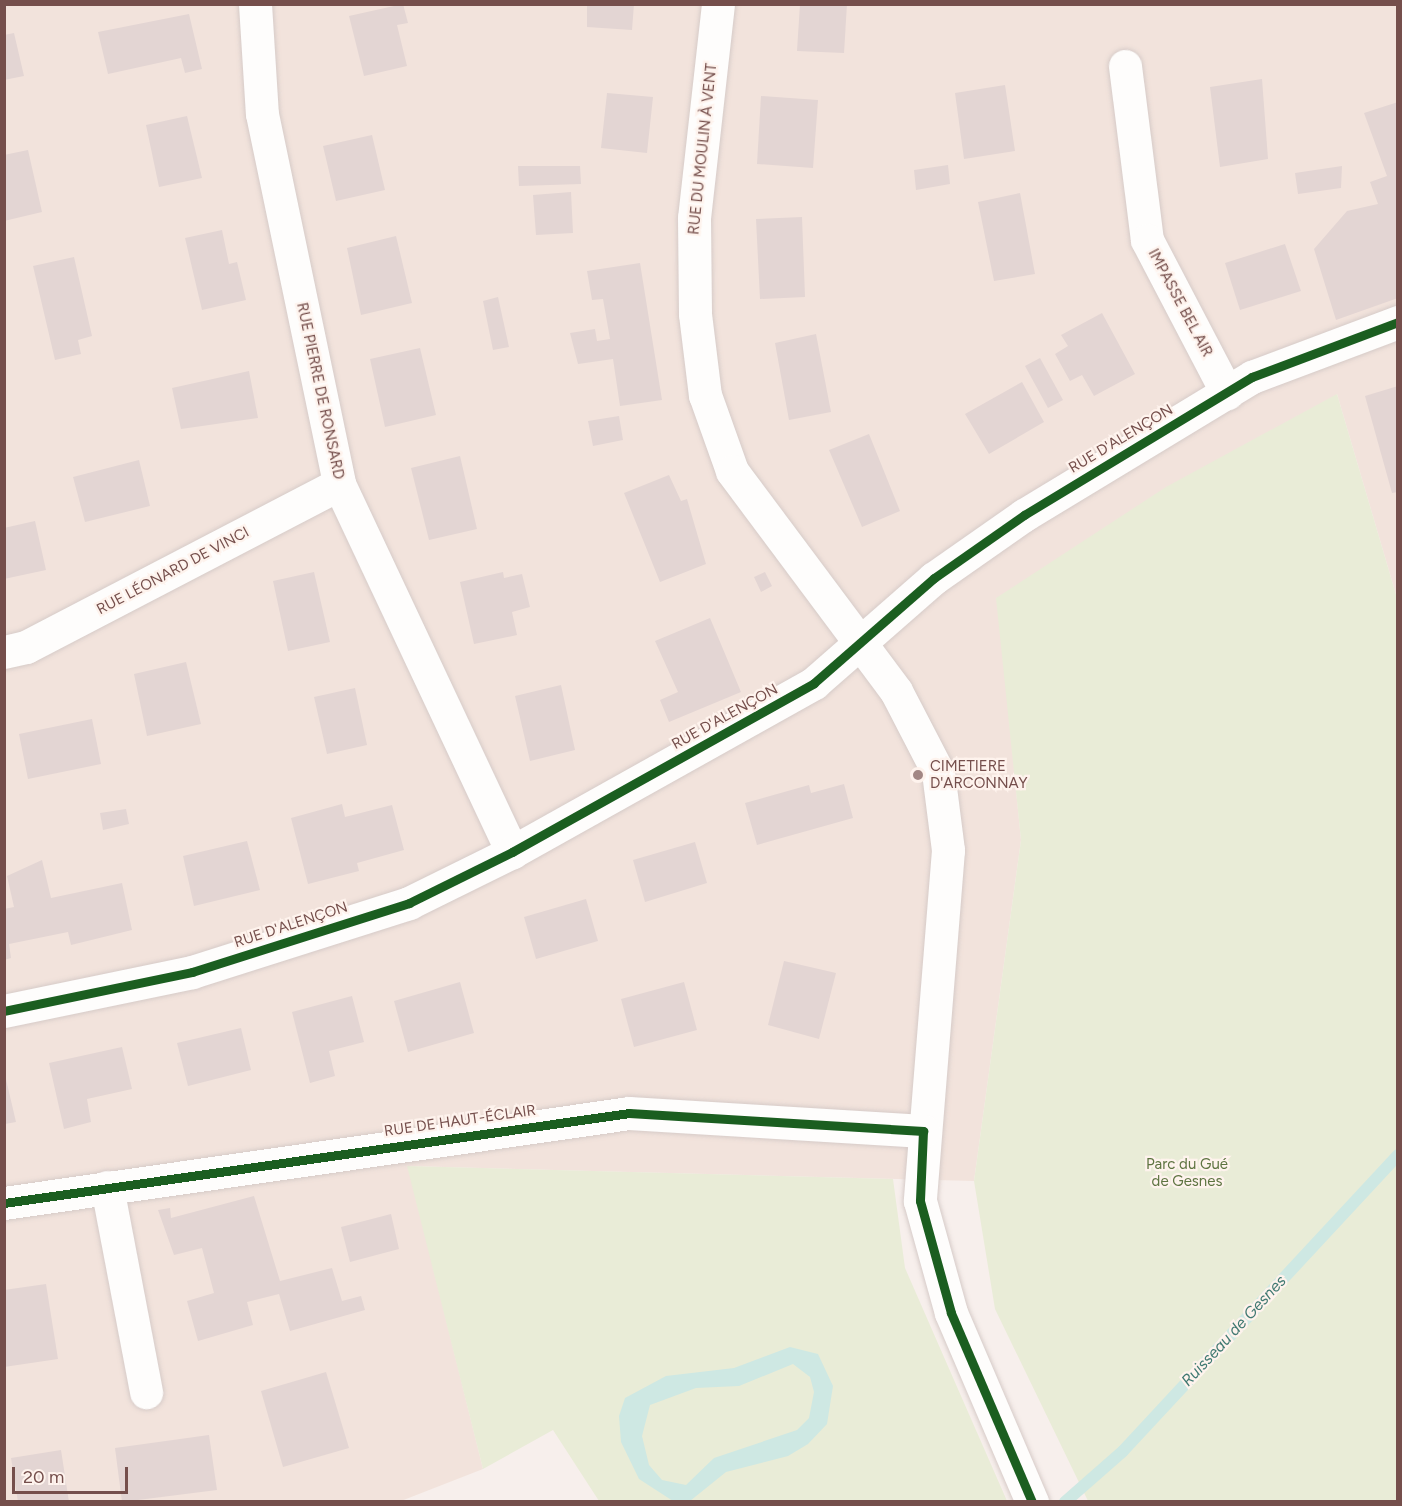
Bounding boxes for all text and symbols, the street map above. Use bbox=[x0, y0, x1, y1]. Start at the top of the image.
street label: RUE DU MOULIN À VENT bbox=[685, 62, 721, 236]
street label: IMPASSE BEL AIR bbox=[1144, 246, 1216, 360]
street label: RUE PIERRE DE RONSARD bbox=[292, 301, 348, 481]
street label: RUE D'ALENÇON bbox=[1066, 401, 1176, 477]
street label: RUE LÉONARD DE VINCI bbox=[94, 523, 252, 619]
street label: RUE D'ALENÇON bbox=[669, 680, 781, 754]
place label: CIMETIERE D'ARCONNAY bbox=[930, 757, 1028, 792]
marker: CIMETIERE D'ARCONNAY bbox=[911, 768, 925, 782]
street label: RUE D'ALENÇON bbox=[232, 898, 350, 952]
street label: RUE DE HAUT-ÉCLAIR bbox=[383, 1101, 537, 1141]
park label: Parc du Gué de Gesnes bbox=[1146, 1155, 1228, 1190]
water label: Ruisseau de Gesnes bbox=[1178, 1272, 1290, 1390]
scale bar bbox=[15, 1455, 130, 1493]
text: 20 m bbox=[23, 1466, 64, 1488]

